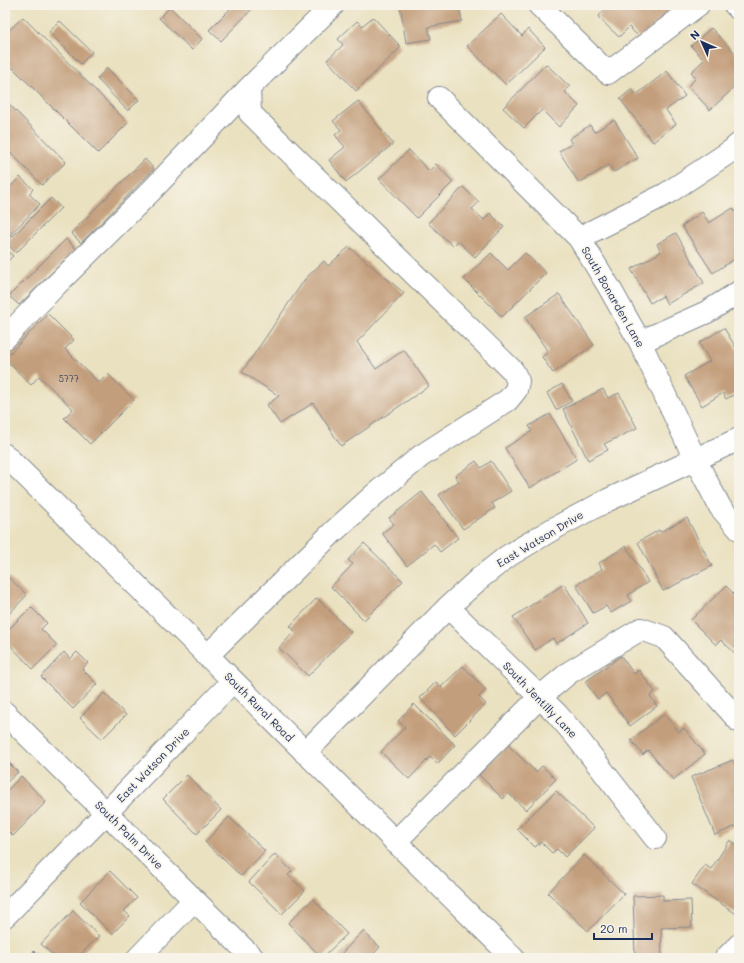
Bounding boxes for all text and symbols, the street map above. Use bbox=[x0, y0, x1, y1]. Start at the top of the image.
north arrow bbox=[682, 22, 722, 62]
text: N bbox=[686, 26, 703, 43]
street label: South Bonarden Lane bbox=[578, 244, 649, 350]
house number: 5777 bbox=[59, 373, 79, 384]
street label: East Watson Drive bbox=[494, 507, 586, 570]
street label: South Jentilly Lane bbox=[500, 658, 581, 741]
street label: South Rural Road bbox=[221, 669, 297, 745]
street label: East Watson Drive bbox=[113, 724, 192, 805]
street label: South Palm Drive bbox=[92, 797, 167, 872]
scale bar bbox=[594, 915, 652, 941]
text: 20 m bbox=[600, 920, 628, 936]

